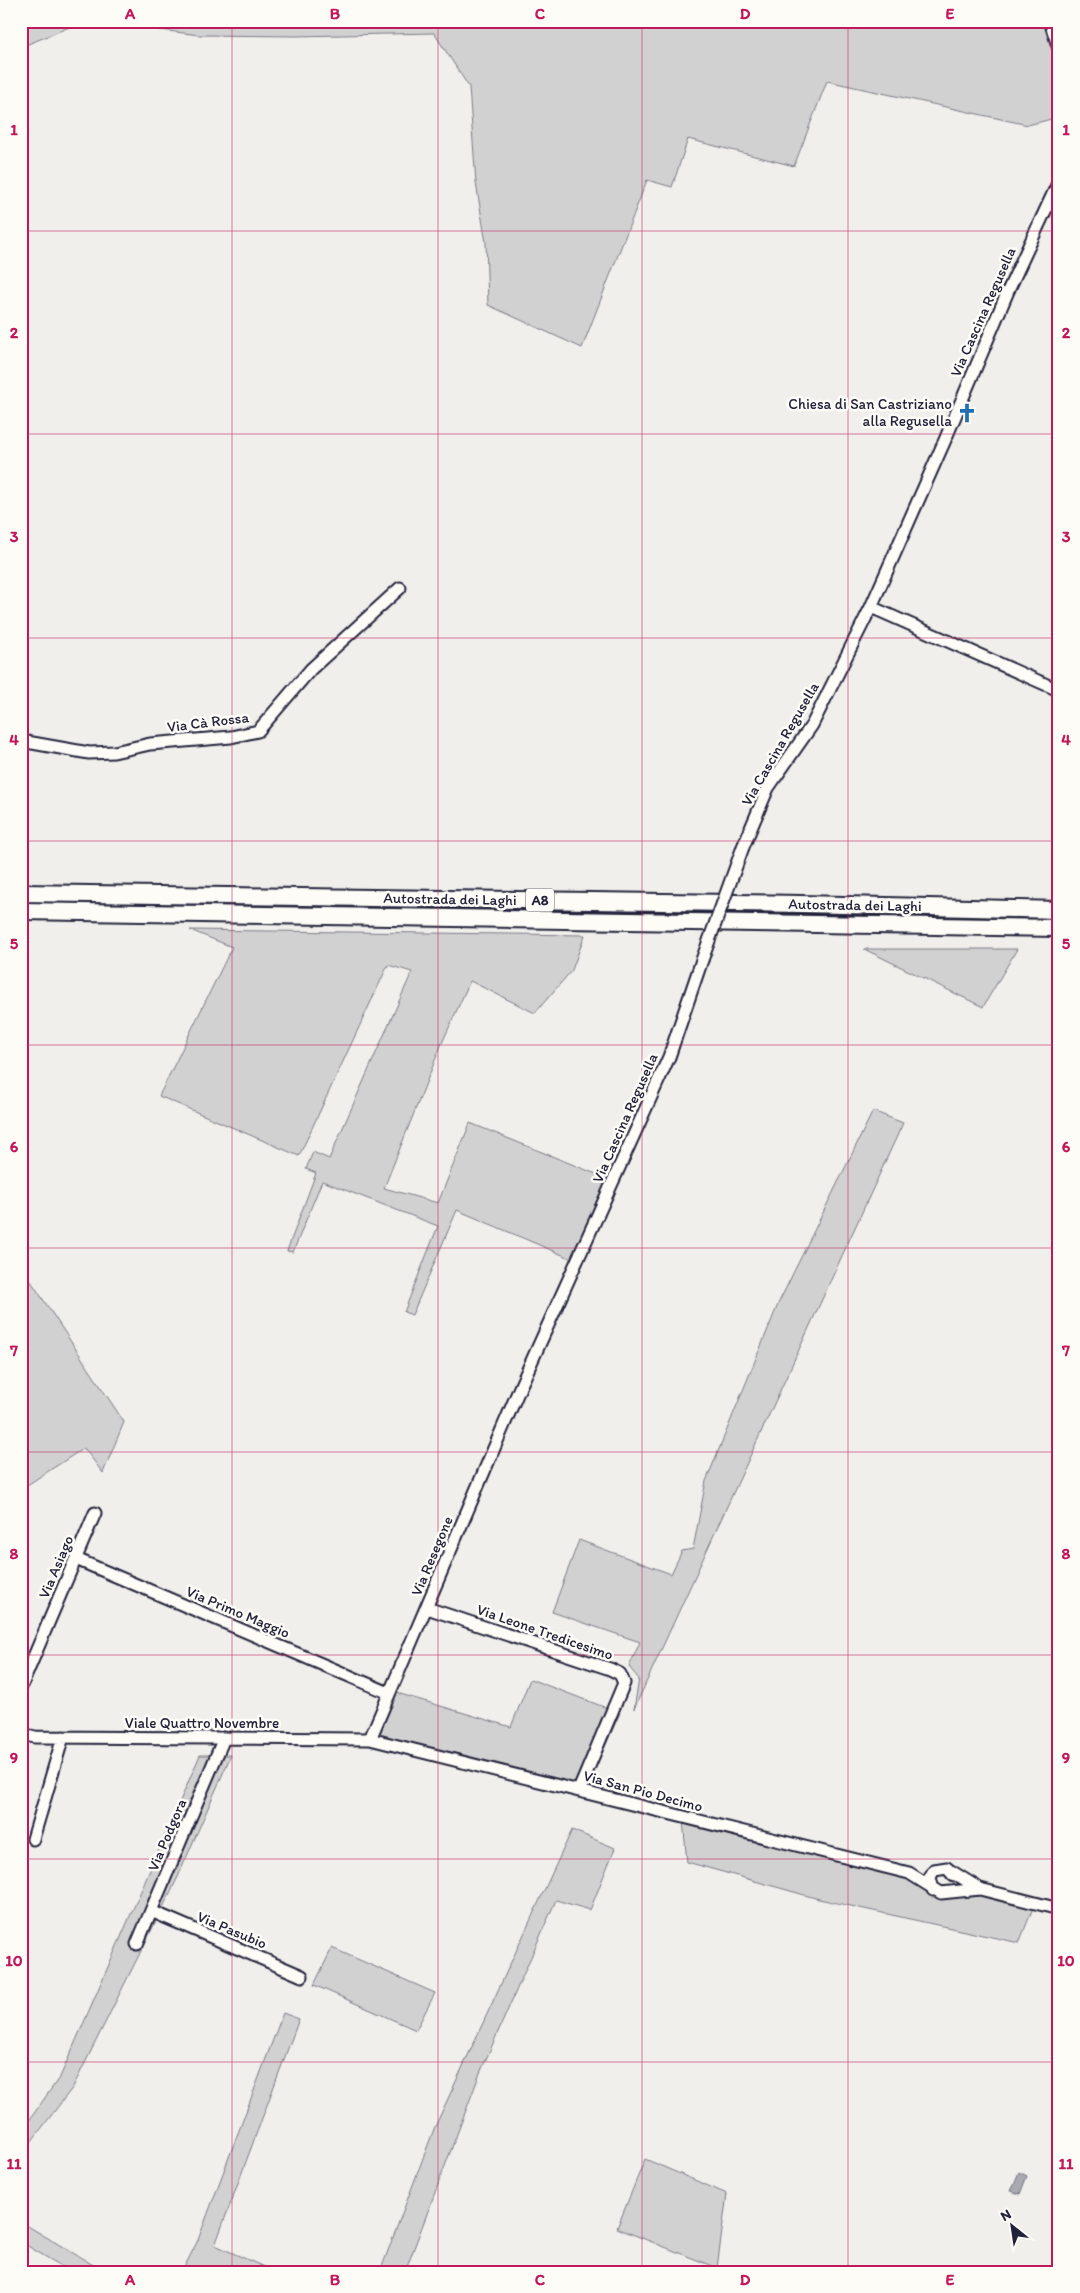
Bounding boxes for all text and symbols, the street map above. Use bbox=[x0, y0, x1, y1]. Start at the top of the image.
text: A bbox=[124, 4, 136, 23]
text: B bbox=[330, 4, 341, 23]
text: C bbox=[535, 4, 546, 23]
text: D bbox=[740, 4, 751, 23]
text: E bbox=[946, 4, 955, 23]
text: 1 bbox=[10, 120, 18, 139]
text: 1 bbox=[1062, 120, 1070, 139]
street label: Via Cascina Regusella bbox=[946, 244, 1020, 380]
text: 2 bbox=[10, 323, 19, 342]
text: 2 bbox=[1062, 323, 1071, 342]
place label: Chiesa di San Castriziano alla Regusella bbox=[788, 395, 952, 430]
church icon: Chiesa di San Castriziano alla Regusella bbox=[956, 402, 978, 424]
text: 3 bbox=[10, 527, 19, 546]
text: 3 bbox=[1062, 527, 1071, 546]
street label: Via Cascina Regusella bbox=[737, 679, 823, 809]
street label: Via Cà Rossa bbox=[166, 708, 250, 736]
text: 4 bbox=[9, 730, 19, 749]
text: 4 bbox=[1061, 730, 1071, 749]
road number: A8 bbox=[526, 888, 554, 912]
street label: Autostrada dei Laghi bbox=[383, 889, 517, 909]
street label: Autostrada dei Laghi bbox=[788, 895, 922, 915]
text: 5 bbox=[10, 934, 19, 953]
text: 5 bbox=[1062, 934, 1071, 953]
street label: Via Cascina Regusella bbox=[588, 1050, 662, 1186]
text: 6 bbox=[10, 1137, 19, 1156]
text: 6 bbox=[1062, 1137, 1071, 1156]
text: 7 bbox=[9, 1341, 18, 1360]
text: 7 bbox=[1061, 1341, 1070, 1360]
street label: Via Resegone bbox=[407, 1513, 457, 1599]
street label: Via Asiago bbox=[35, 1533, 77, 1601]
text: 8 bbox=[10, 1544, 19, 1563]
text: 8 bbox=[1062, 1544, 1071, 1563]
street label: Via Primo Maggio bbox=[183, 1582, 293, 1642]
street label: Via Leone Tredicesimo bbox=[474, 1600, 616, 1664]
street label: Viale Quattro Novembre bbox=[125, 1714, 279, 1732]
text: 9 bbox=[10, 1748, 18, 1767]
text: 9 bbox=[1062, 1748, 1070, 1767]
street label: Via San Pio Decimo bbox=[581, 1766, 705, 1816]
street label: Via Podgora bbox=[144, 1796, 190, 1874]
street label: Via Pasubio bbox=[194, 1907, 270, 1953]
text: 10 bbox=[5, 1951, 23, 1970]
text: 10 bbox=[1057, 1951, 1075, 1970]
text: 11 bbox=[7, 2154, 22, 2173]
text: 11 bbox=[1059, 2154, 1074, 2173]
north arrow bbox=[988, 2200, 1038, 2250]
text: N bbox=[997, 2205, 1014, 2225]
text: A bbox=[124, 2270, 136, 2289]
text: B bbox=[330, 2270, 341, 2289]
text: C bbox=[535, 2270, 546, 2289]
text: D bbox=[740, 2270, 751, 2289]
text: E bbox=[946, 2270, 955, 2289]

